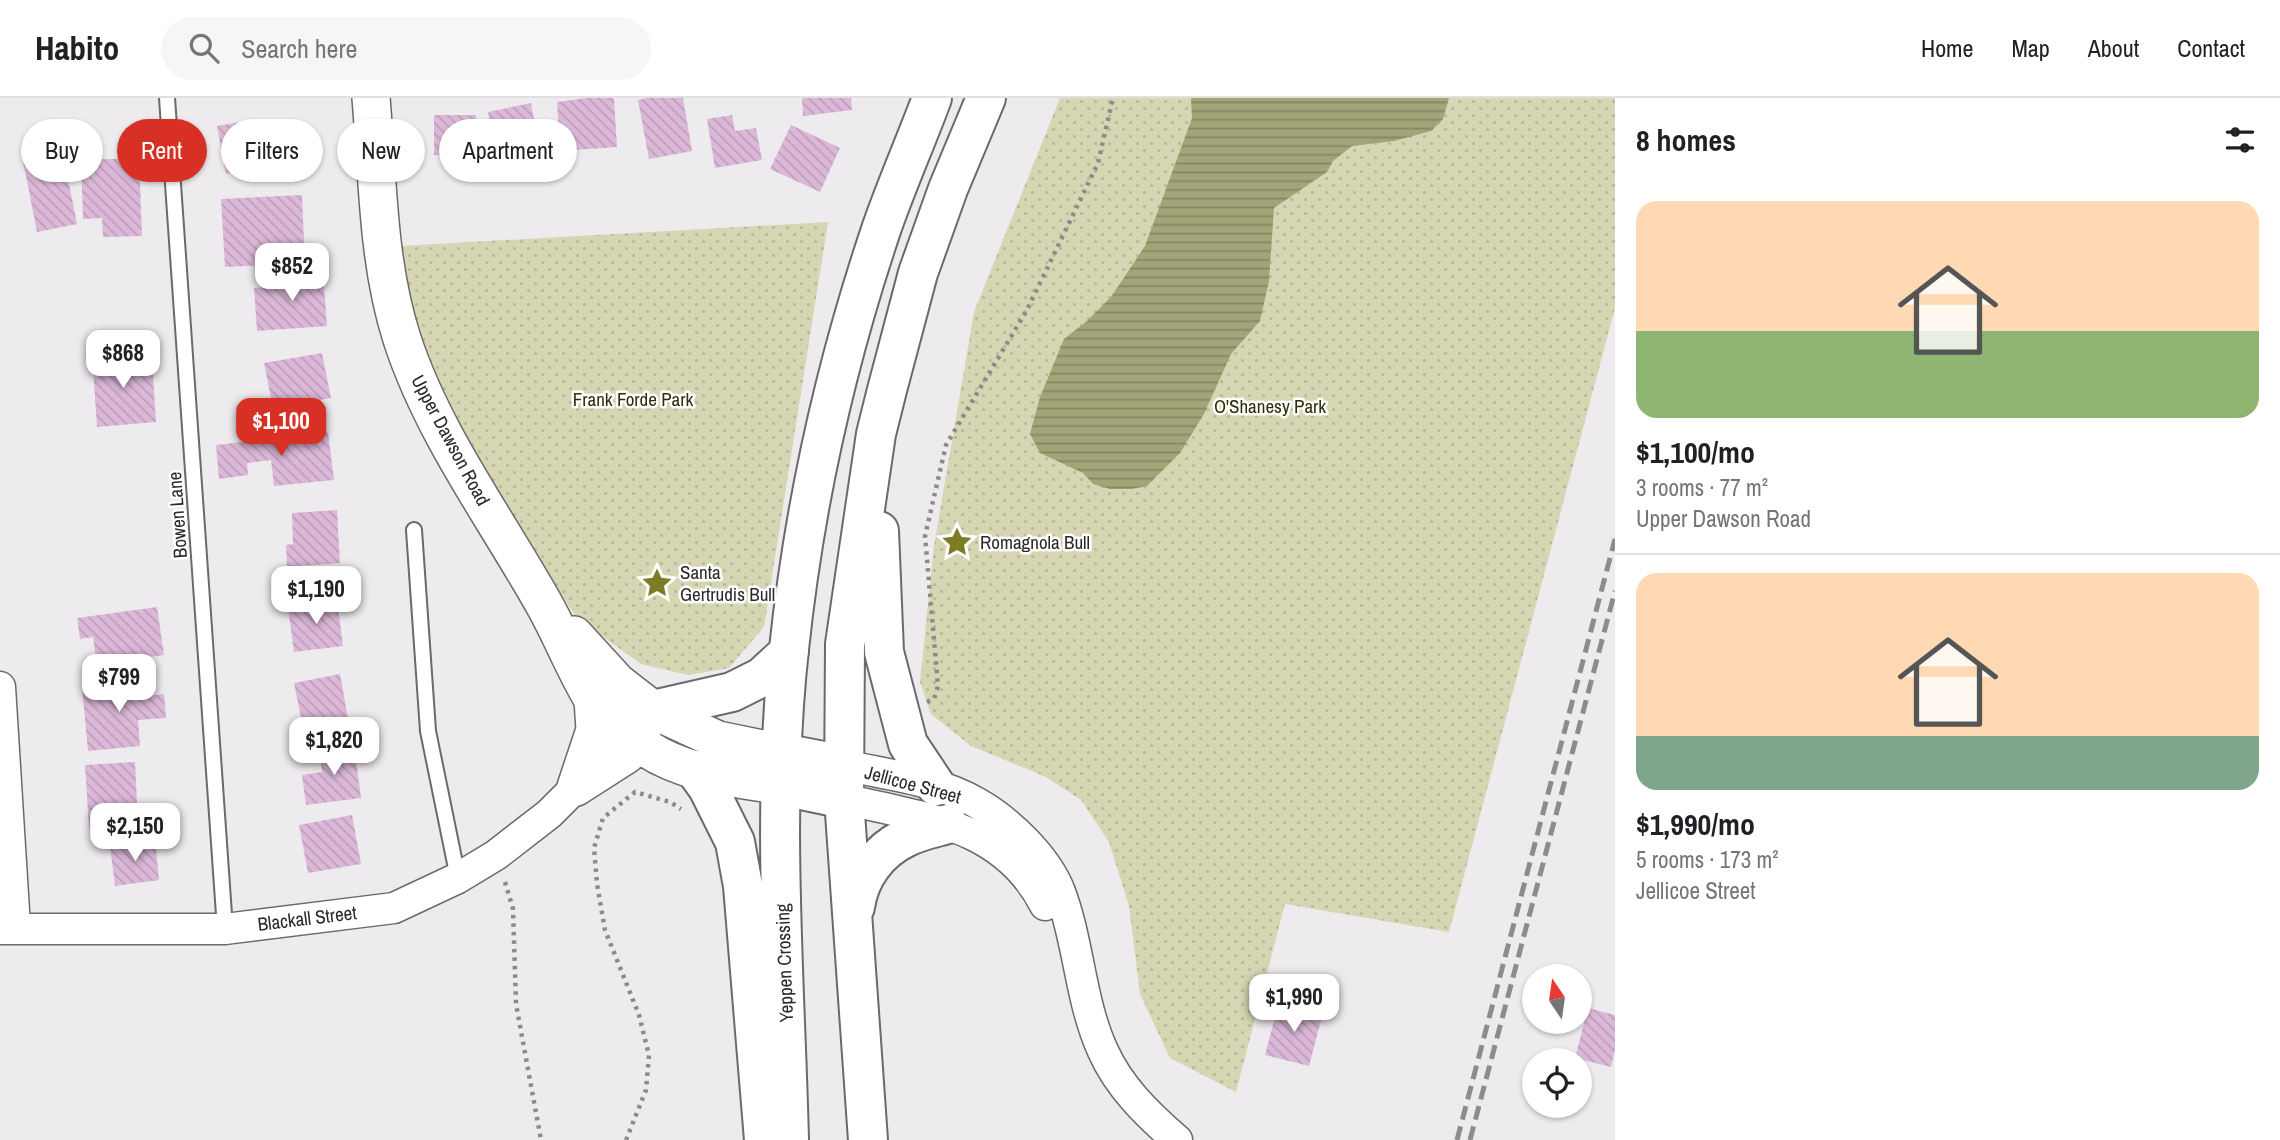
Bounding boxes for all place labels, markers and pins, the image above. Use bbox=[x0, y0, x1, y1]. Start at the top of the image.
pin: $852 bbox=[251, 244, 333, 303]
pin: $868 bbox=[82, 330, 164, 390]
pin: $1,100 bbox=[224, 398, 338, 458]
place icon: Romagnola Bull bbox=[940, 525, 974, 559]
place label: Romagnola Bull bbox=[980, 529, 1090, 555]
place label: Santa Gertrudis Bull bbox=[680, 559, 775, 607]
pin: $1,190 bbox=[259, 566, 373, 626]
place icon: Santa Gertrudis Bull bbox=[640, 566, 674, 600]
pin: $799 bbox=[78, 654, 160, 714]
pin: $1,820 bbox=[277, 718, 391, 777]
pin: $2,150 bbox=[78, 804, 192, 863]
pin: $1,990 bbox=[1237, 974, 1351, 1034]

